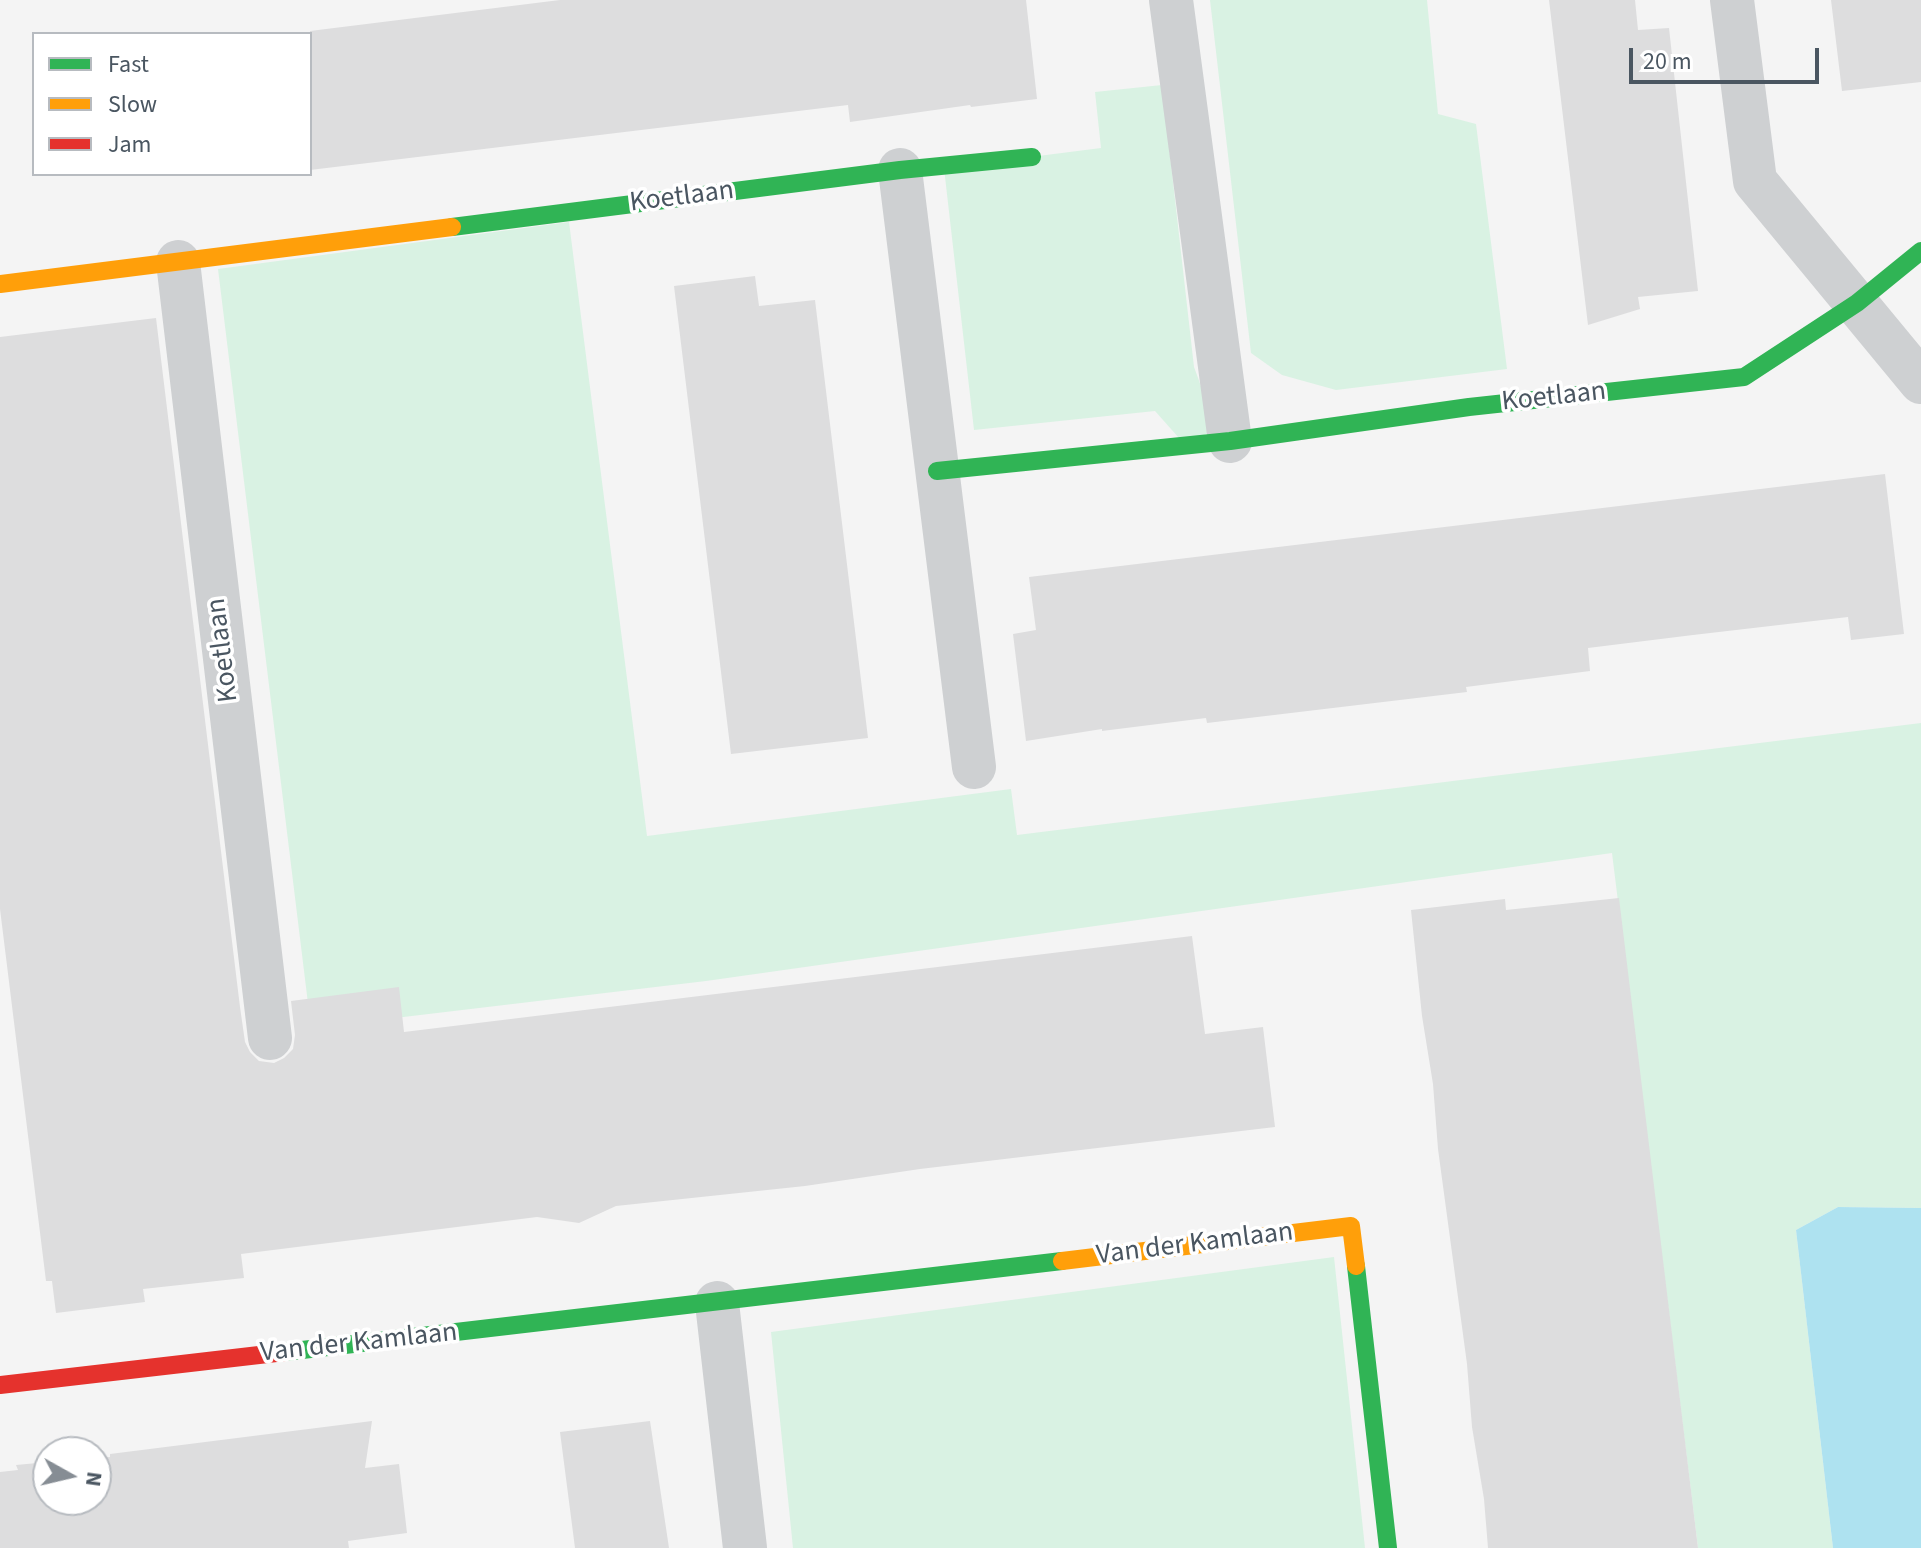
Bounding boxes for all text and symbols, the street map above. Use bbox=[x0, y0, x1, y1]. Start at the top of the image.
legend bbox=[32, 32, 312, 176]
scale bar bbox=[1633, 32, 1823, 82]
text: 20 m bbox=[1643, 44, 1692, 79]
text: Fast bbox=[108, 47, 149, 82]
text: Slow bbox=[108, 87, 157, 122]
text: Jam bbox=[108, 127, 152, 162]
street label: Koetlaan bbox=[628, 175, 736, 221]
street label: Koetlaan bbox=[1500, 376, 1608, 420]
street label: Koetlaan bbox=[201, 596, 247, 704]
street label: Van der Kamlaan bbox=[1095, 1216, 1295, 1274]
street label: Van der Kamlaan bbox=[259, 1317, 459, 1371]
north arrow bbox=[32, 1436, 112, 1516]
text: N bbox=[77, 1470, 111, 1489]

